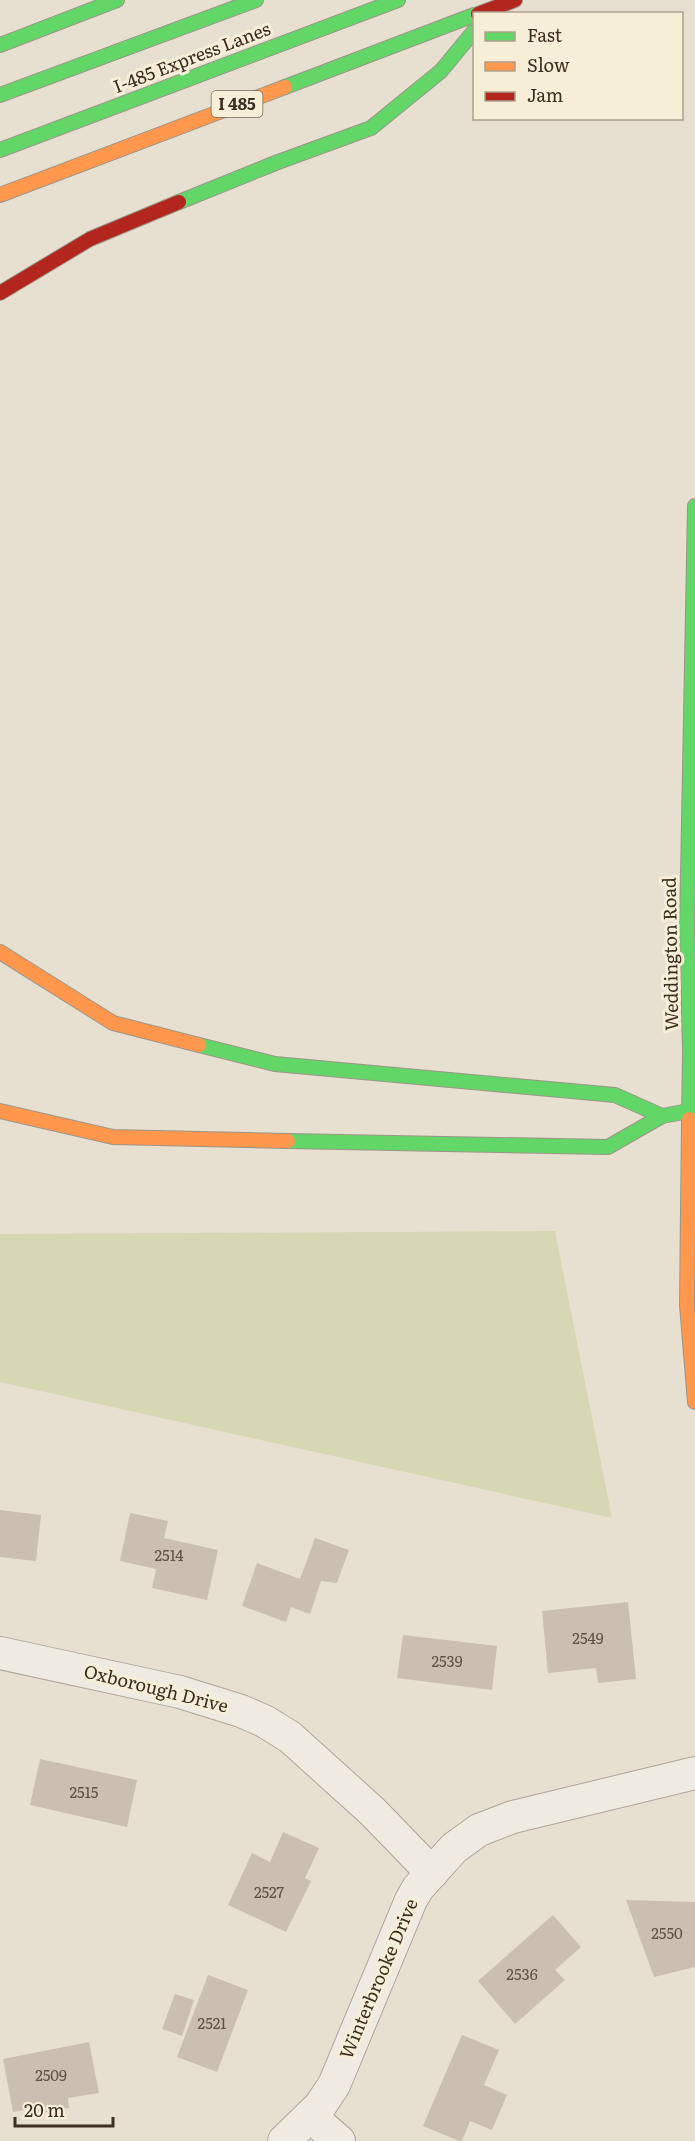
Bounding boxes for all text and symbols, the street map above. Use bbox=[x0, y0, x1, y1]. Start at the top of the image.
legend bbox=[473, 12, 683, 120]
street label: I-485 Express Lanes bbox=[109, 14, 274, 99]
text: Fast bbox=[527, 21, 563, 48]
text: Slow bbox=[527, 51, 570, 78]
text: Jam bbox=[527, 81, 563, 108]
road number: I 485 bbox=[212, 91, 262, 117]
street label: Weddington Road bbox=[655, 877, 684, 1031]
house number: 2514 bbox=[155, 1543, 184, 1566]
house number: 2549 bbox=[572, 1626, 604, 1649]
house number: 2539 bbox=[431, 1649, 463, 1672]
street label: Oxborough Drive bbox=[81, 1657, 231, 1719]
house number: 2515 bbox=[70, 1780, 99, 1803]
house number: 2527 bbox=[254, 1880, 284, 1903]
street label: Winterbrooke Drive bbox=[332, 1894, 424, 2063]
house number: 2550 bbox=[651, 1921, 683, 1944]
house number: 2536 bbox=[506, 1962, 538, 1985]
house number: 2521 bbox=[198, 2011, 226, 2034]
house number: 2509 bbox=[35, 2063, 67, 2086]
scale bar bbox=[15, 2090, 112, 2128]
text: 20 m bbox=[24, 2096, 65, 2123]

